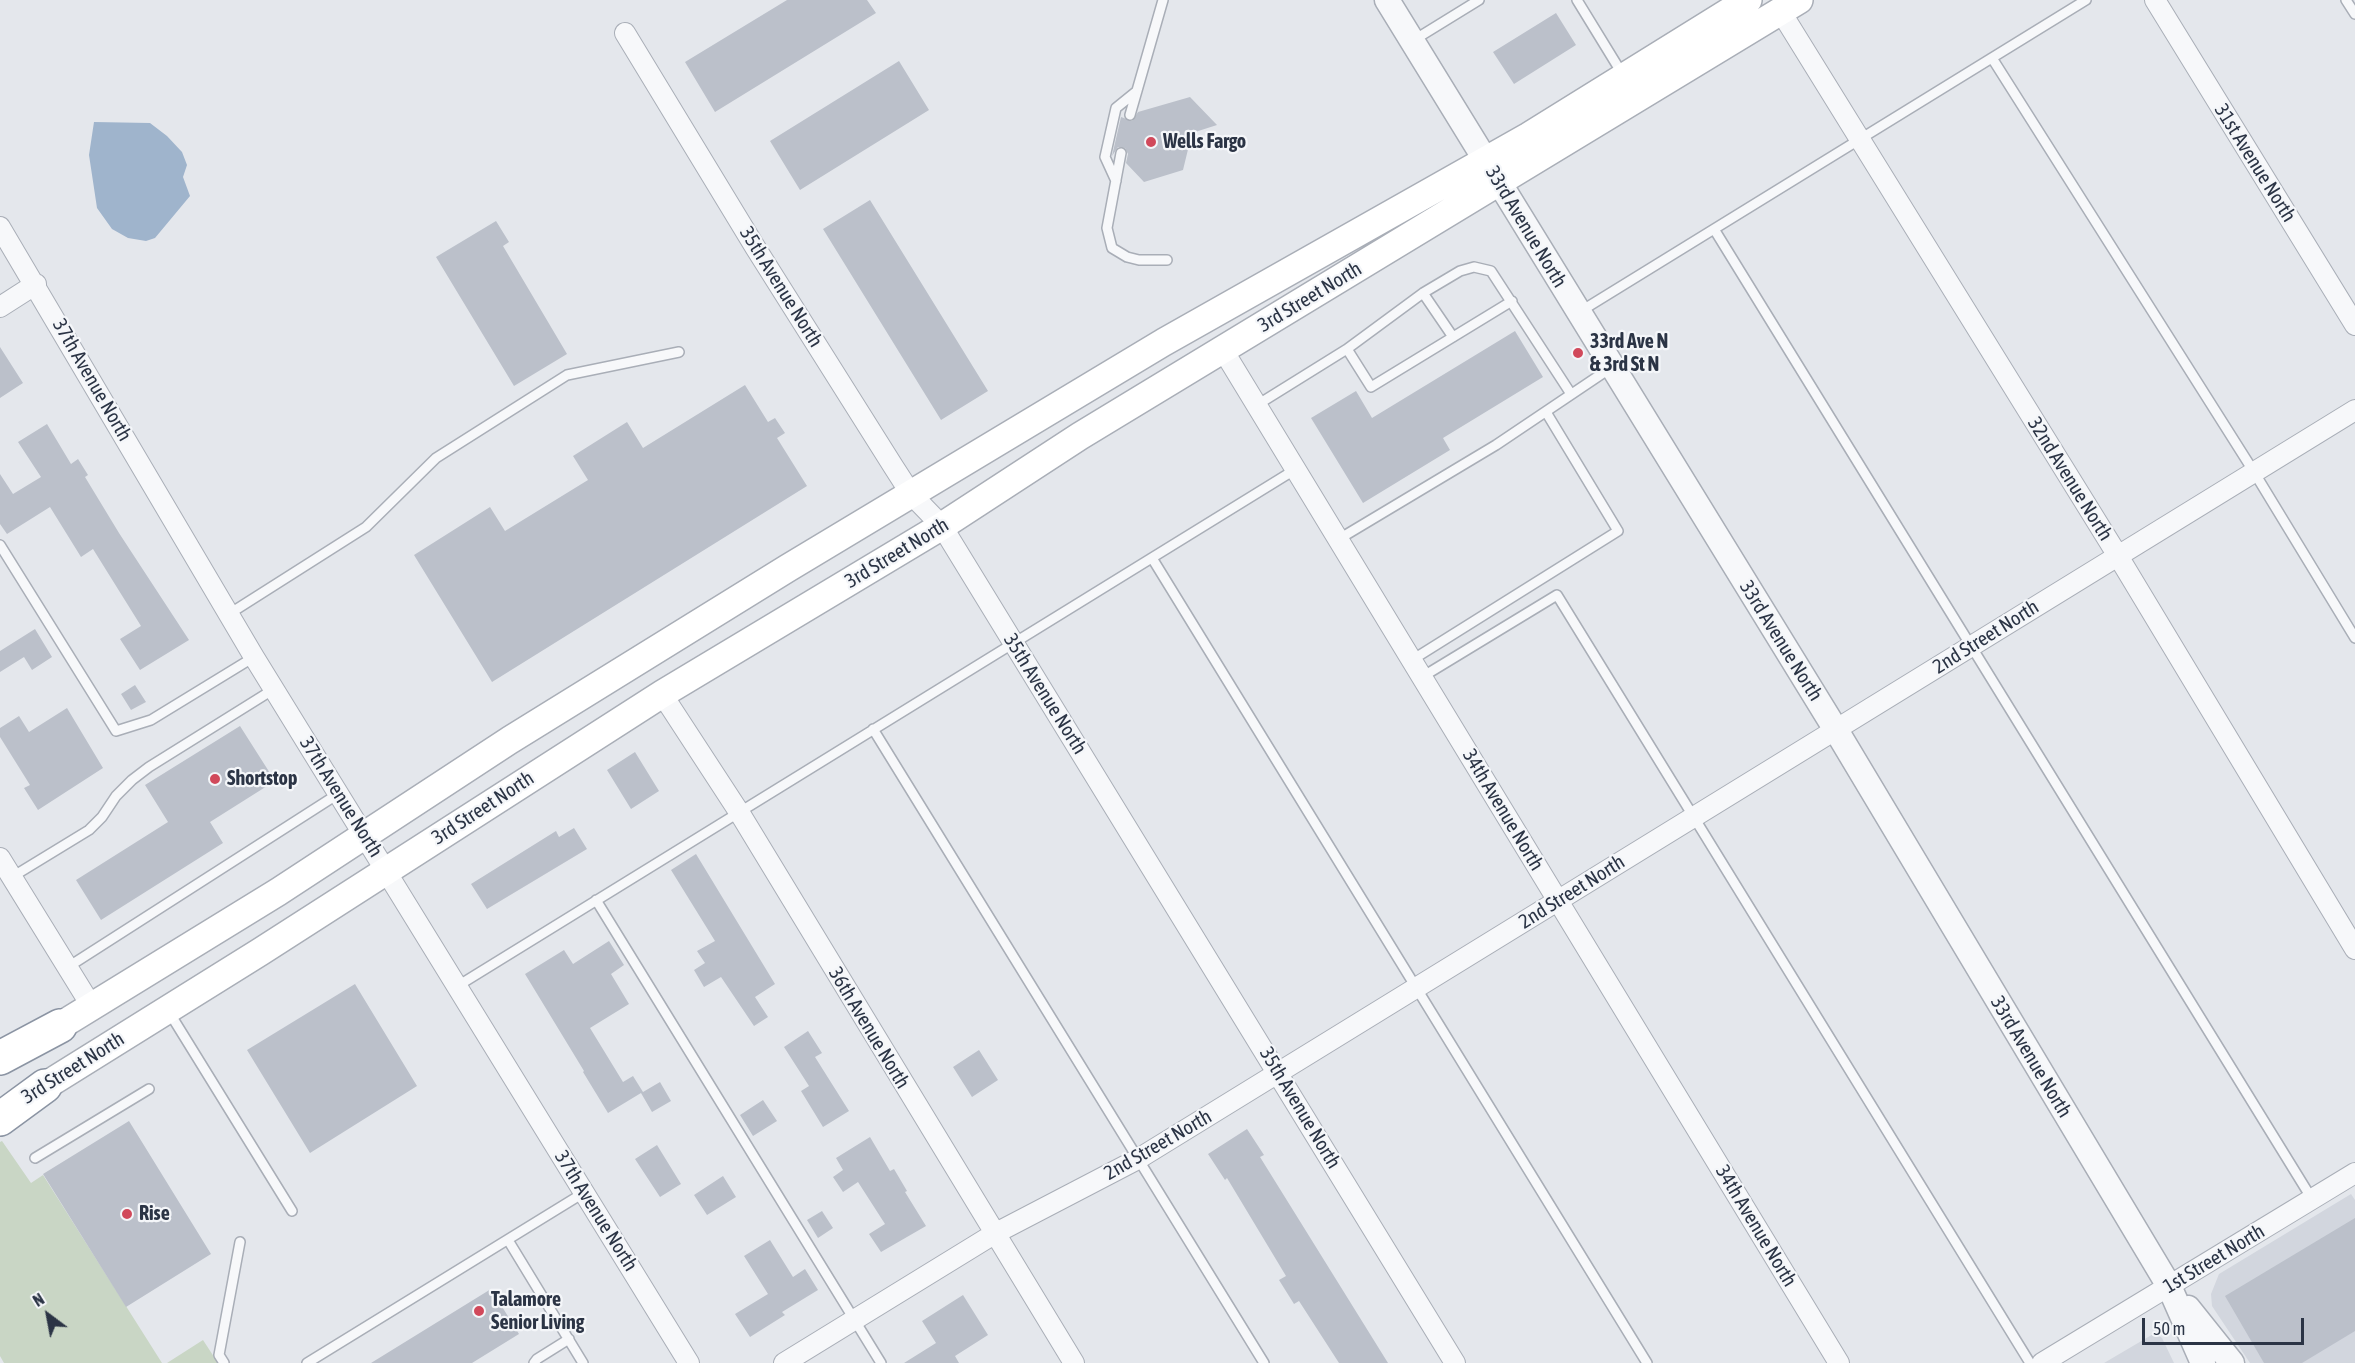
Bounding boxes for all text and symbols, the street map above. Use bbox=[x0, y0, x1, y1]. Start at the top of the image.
street label: 31st Avenue North bbox=[2209, 99, 2301, 227]
place label: Wells Fargo bbox=[1163, 130, 1246, 154]
marker: Wells Fargo bbox=[1144, 135, 1158, 149]
street label: 33rd Avenue North bbox=[1480, 162, 1572, 292]
street label: 35th Avenue North bbox=[734, 222, 828, 352]
street label: 3rd Street North bbox=[1254, 257, 1366, 337]
street label: 37th Avenue North bbox=[47, 314, 137, 446]
place label: 33rd Ave N & 3rd St N bbox=[1590, 330, 1668, 377]
marker: 33rd Ave N & 3rd St N bbox=[1571, 346, 1585, 360]
street label: 32nd Avenue North bbox=[2022, 413, 2118, 545]
street label: 3rd Street North bbox=[841, 513, 953, 593]
street label: 33rd Avenue North bbox=[1734, 576, 1828, 706]
street label: 2nd Street North bbox=[1929, 595, 2043, 679]
street label: 35th Avenue North bbox=[998, 629, 1092, 759]
street label: 37th Avenue North bbox=[294, 732, 388, 862]
street label: 34th Avenue North bbox=[1457, 745, 1549, 875]
street label: 3rd Street North bbox=[428, 766, 538, 850]
place label: Shortstop bbox=[227, 767, 297, 791]
marker: Shortstop bbox=[208, 772, 222, 786]
street label: 2nd Street North bbox=[1515, 850, 1629, 934]
street label: 36th Avenue North bbox=[823, 963, 915, 1093]
street label: 33rd Avenue North bbox=[1985, 992, 2077, 1122]
street label: 3rd Street North bbox=[17, 1027, 129, 1109]
street label: 35th Avenue North bbox=[1254, 1043, 1346, 1173]
street label: 2nd Street North bbox=[1100, 1105, 1216, 1185]
street label: 37th Avenue North bbox=[549, 1146, 643, 1276]
street label: 34th Avenue North bbox=[1710, 1161, 1802, 1291]
place label: Rise bbox=[139, 1202, 170, 1226]
marker: Rise bbox=[120, 1207, 134, 1221]
street label: 1st Street North bbox=[2159, 1219, 2269, 1299]
north arrow bbox=[18, 1285, 78, 1345]
place label: Talamore Senior Living bbox=[491, 1288, 584, 1335]
text: N bbox=[30, 1290, 47, 1310]
marker: Talamore Senior Living bbox=[472, 1304, 486, 1318]
scale bar bbox=[2145, 1306, 2307, 1344]
text: 50 m bbox=[2153, 1318, 2185, 1339]

